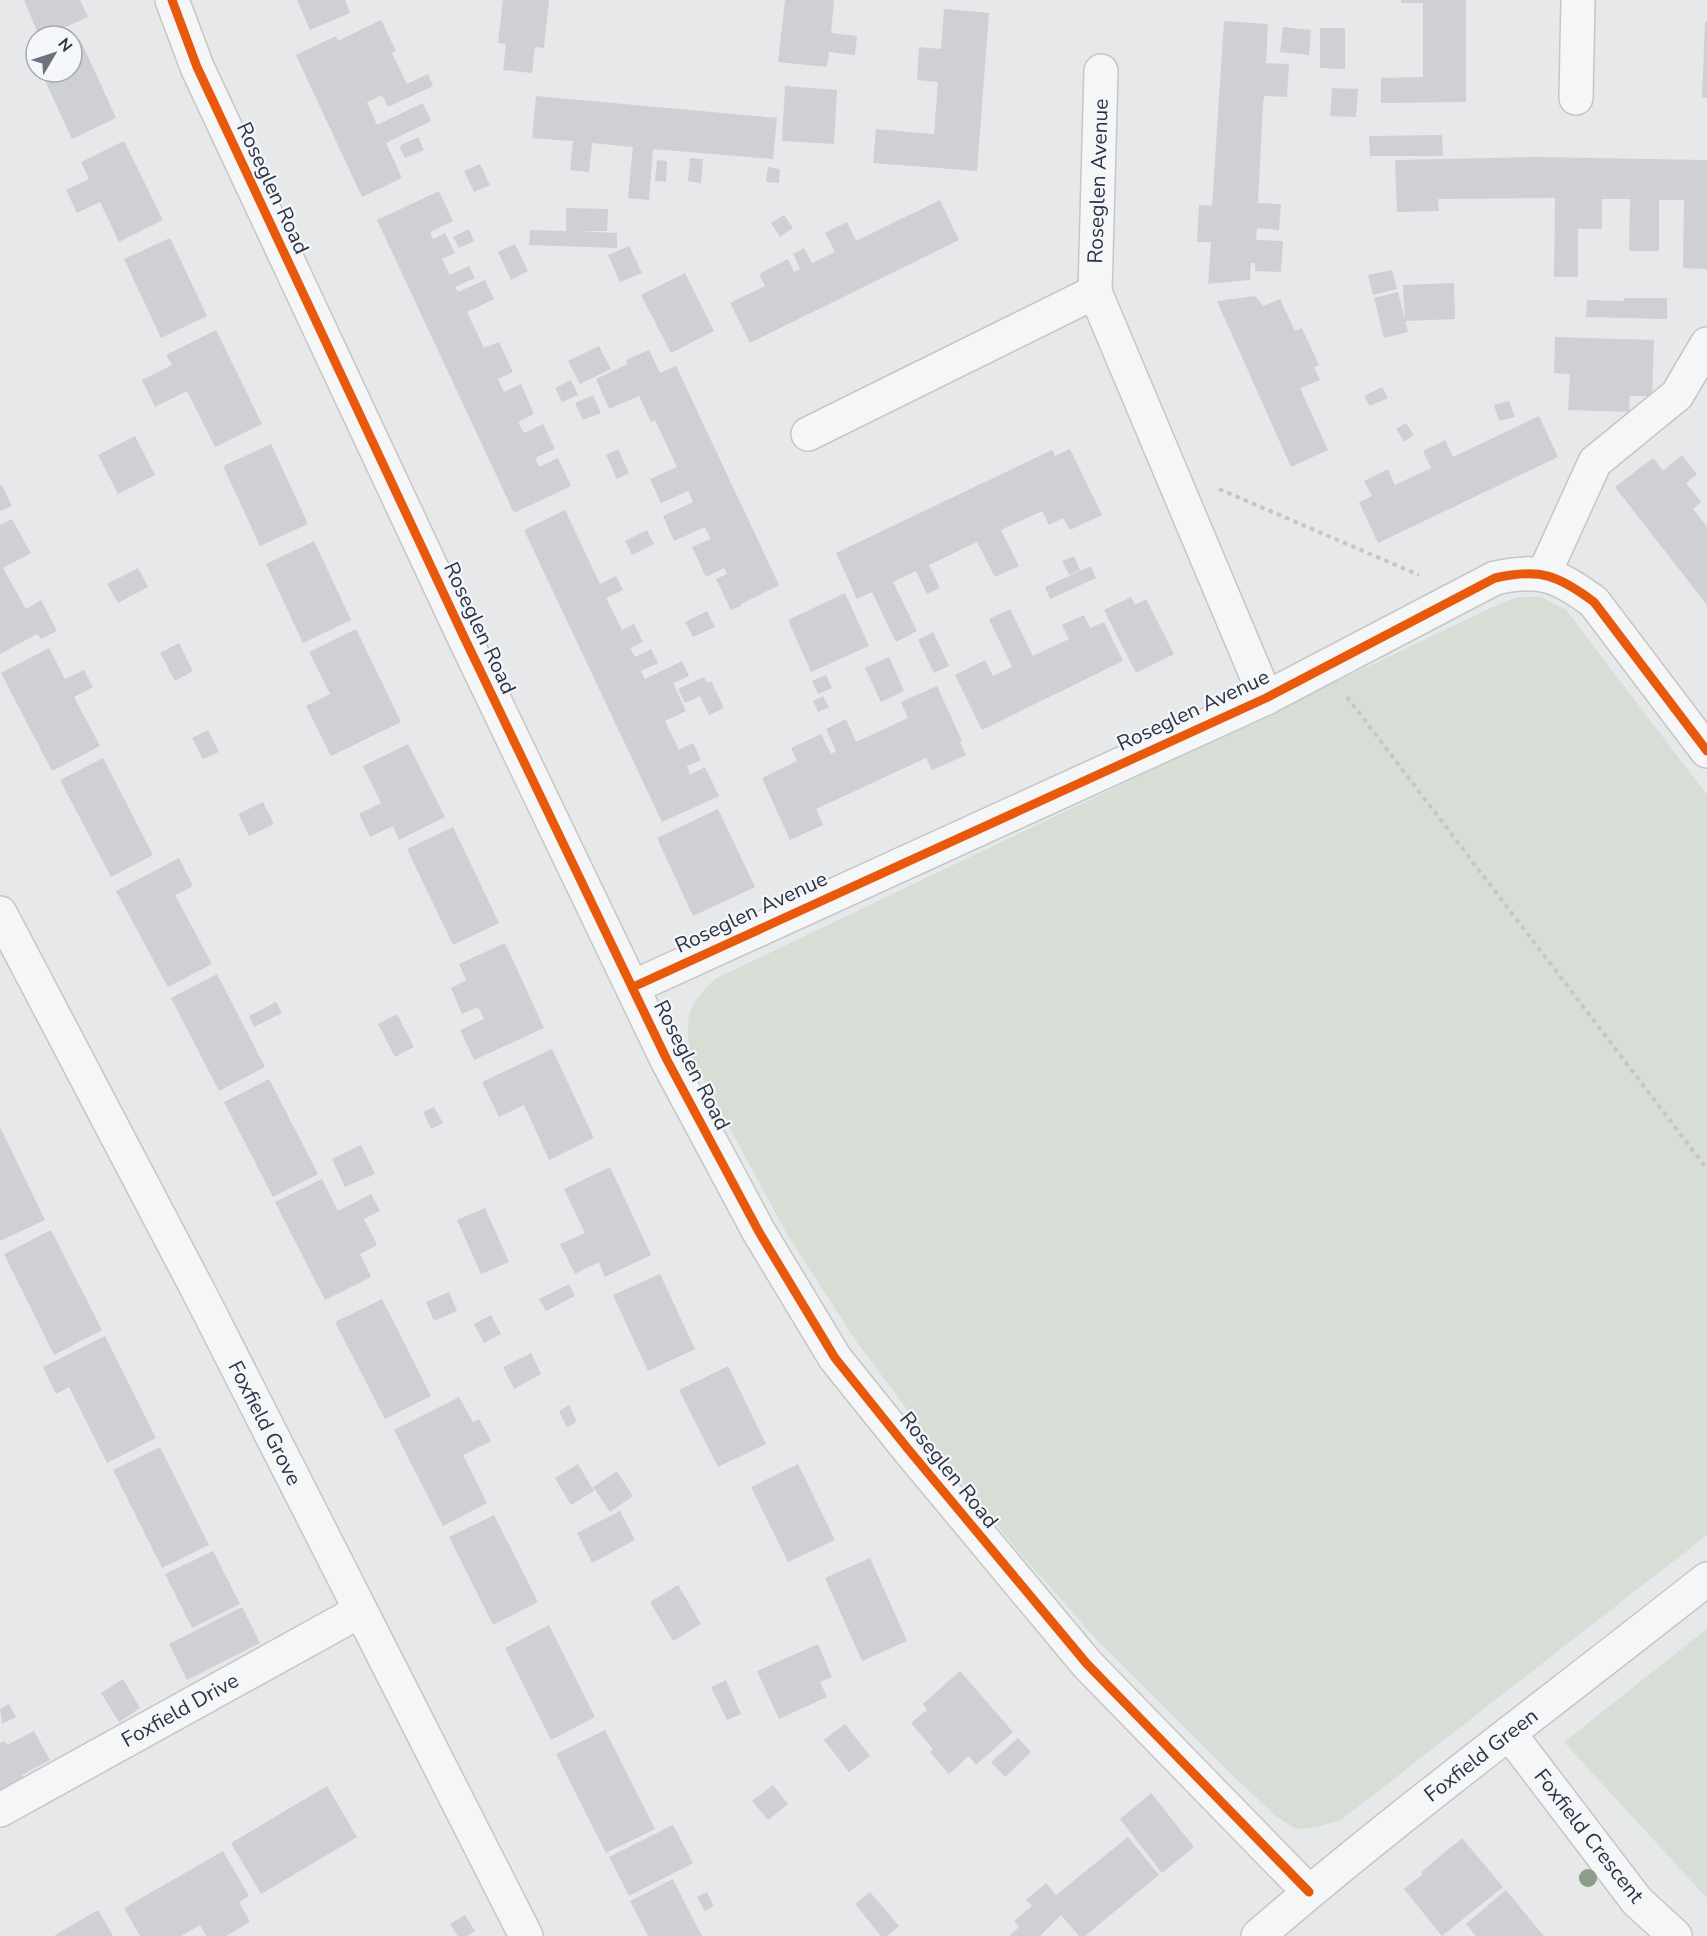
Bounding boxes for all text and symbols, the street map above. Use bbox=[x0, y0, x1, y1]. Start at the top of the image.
north arrow bbox=[24, 24, 84, 84]
text: N bbox=[53, 34, 77, 57]
street label: Roseglen Avenue bbox=[1081, 98, 1115, 264]
street label: Roseglen Road bbox=[230, 117, 316, 259]
street label: Roseglen Road bbox=[437, 557, 523, 699]
street label: Roseglen Avenue bbox=[1112, 662, 1274, 758]
street label: Roseglen Avenue bbox=[670, 864, 832, 960]
street label: Roseglen Road bbox=[647, 995, 737, 1135]
street label: Foxfield Grove bbox=[222, 1356, 308, 1490]
street label: Roseglen Road bbox=[893, 1406, 1005, 1534]
street label: Foxfield Drive bbox=[116, 1666, 244, 1754]
street label: Foxfield Green bbox=[1418, 1702, 1544, 1808]
street label: Foxfield Crescent bbox=[1528, 1763, 1651, 1909]

